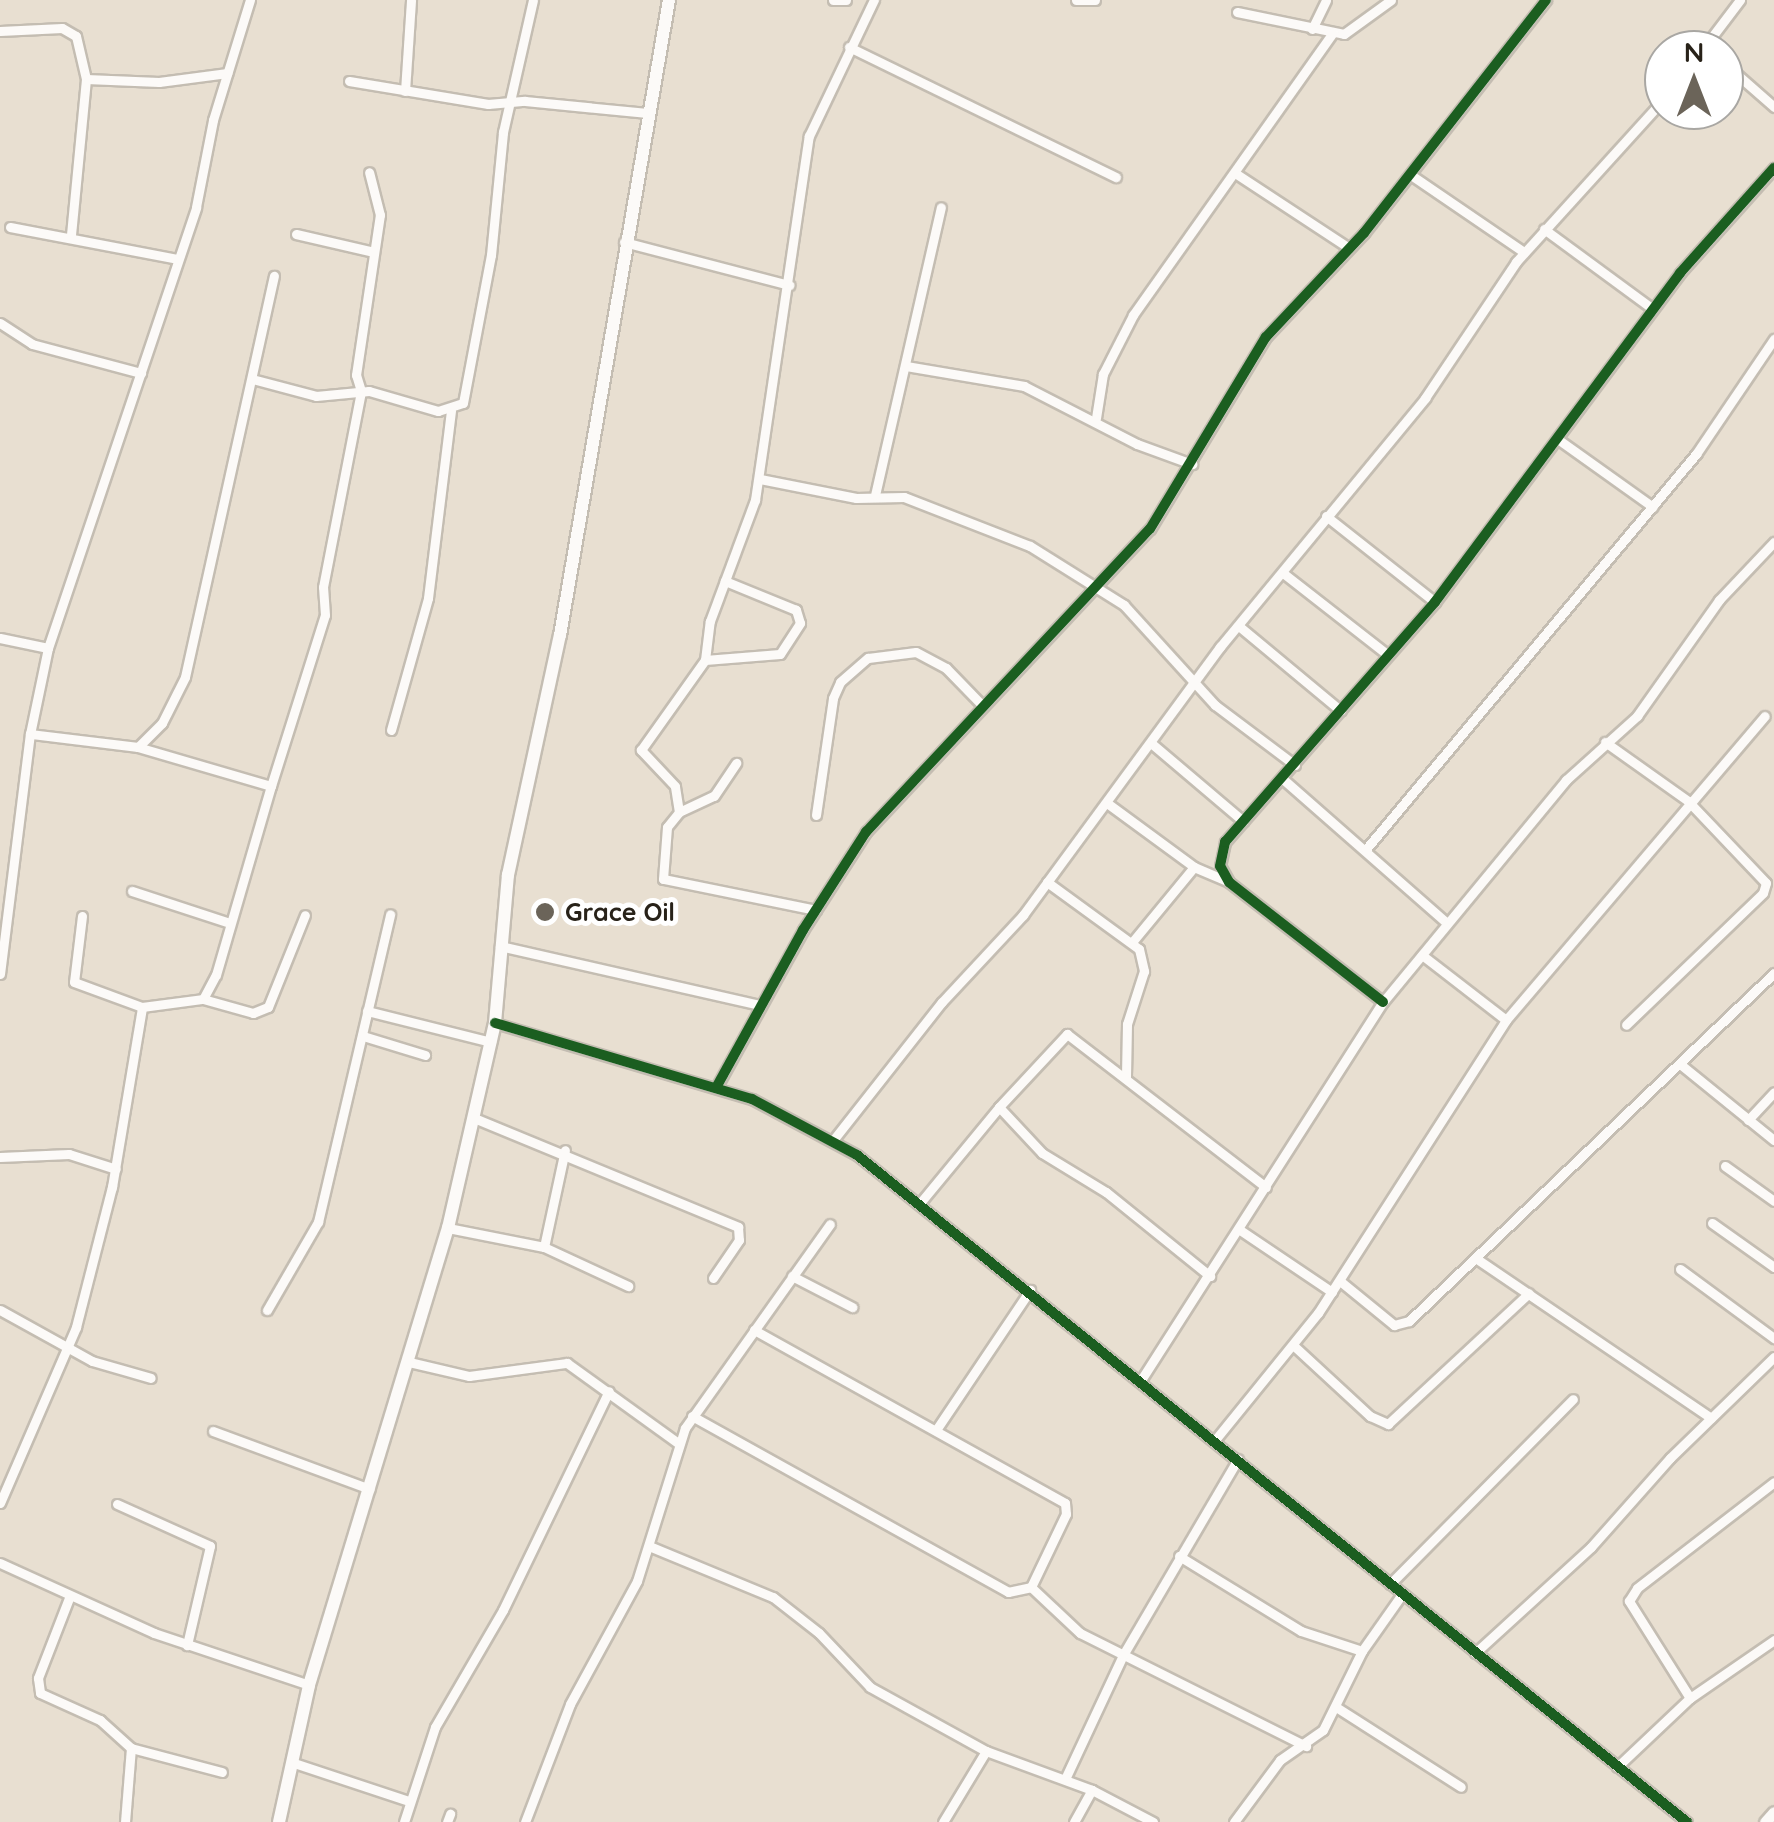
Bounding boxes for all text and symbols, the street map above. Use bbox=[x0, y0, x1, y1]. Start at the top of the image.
north arrow bbox=[1644, 30, 1744, 130]
text: N bbox=[1684, 34, 1704, 69]
place label: Grace Oil bbox=[565, 897, 675, 927]
marker: Grace Oil bbox=[534, 901, 556, 923]

